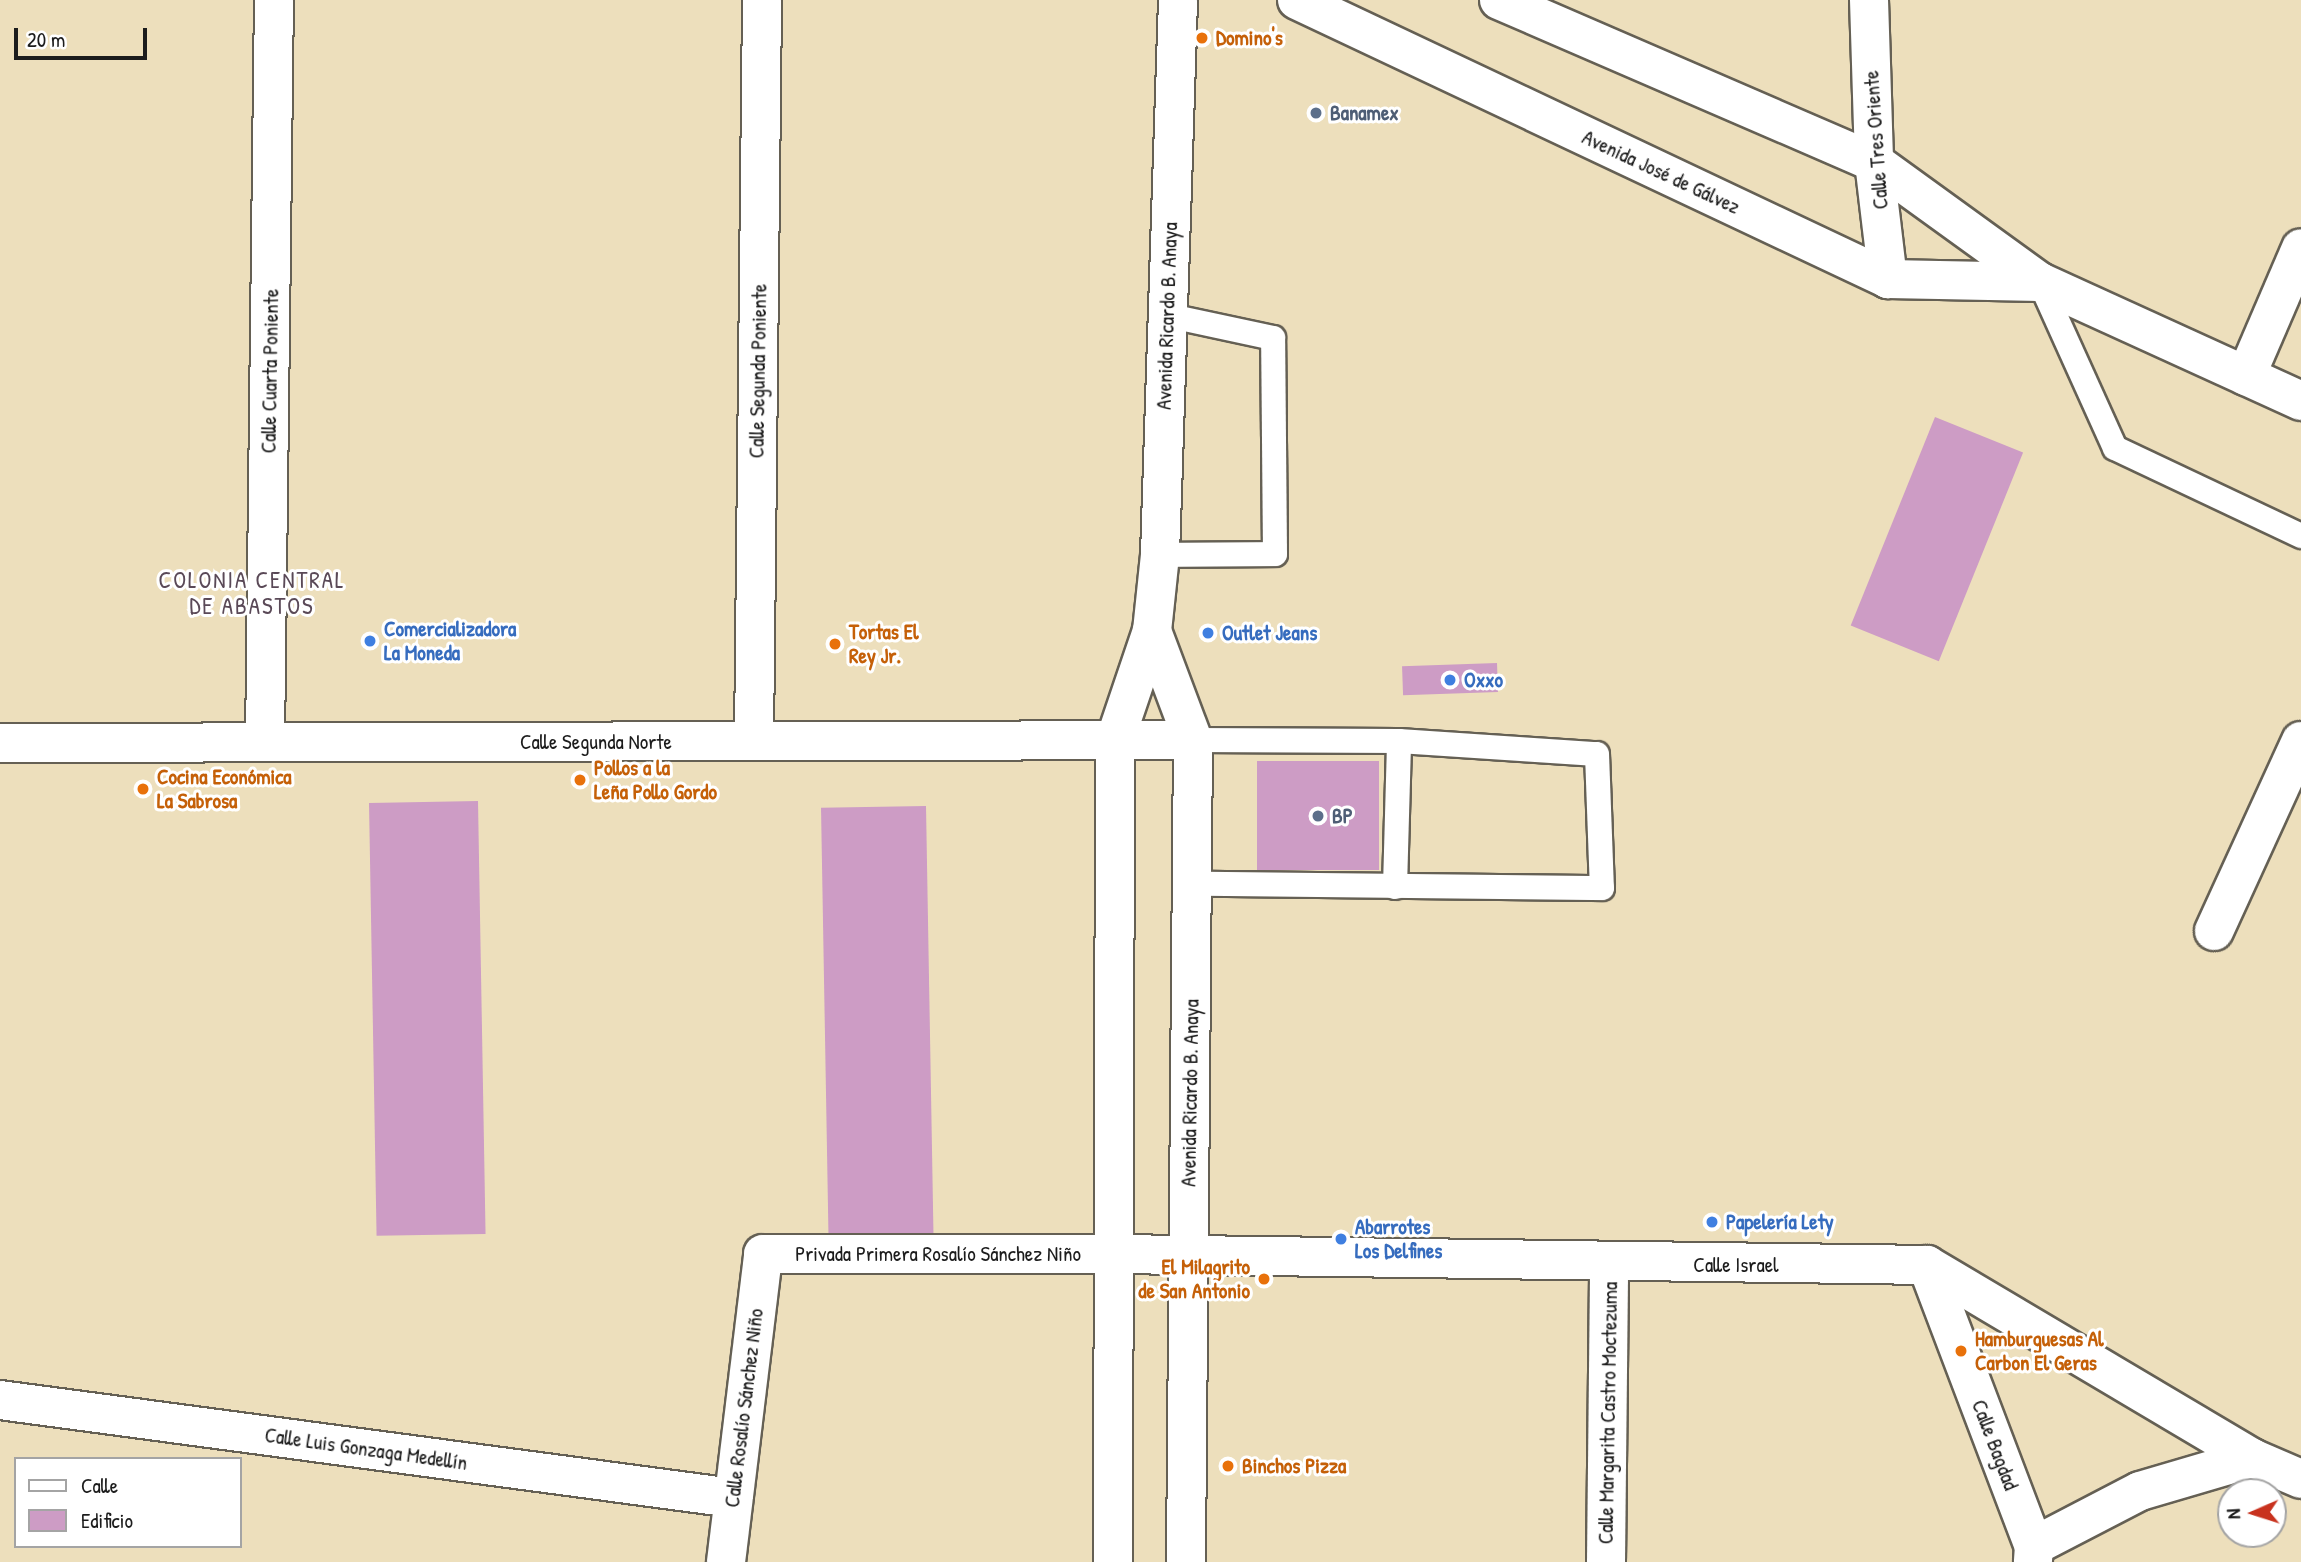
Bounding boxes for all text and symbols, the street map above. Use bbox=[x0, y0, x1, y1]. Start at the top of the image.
scale bar bbox=[18, 14, 150, 58]
text: 20 m bbox=[27, 25, 65, 54]
place label: Domino's bbox=[1216, 25, 1283, 51]
marker: Domino's bbox=[1194, 30, 1210, 46]
street label: Calle Tres Oriente bbox=[1859, 70, 1893, 210]
place label: Banamex bbox=[1330, 100, 1399, 126]
marker: Banamex bbox=[1308, 105, 1324, 121]
street label: Avenida José de Gálvez bbox=[1578, 124, 1744, 220]
street label: Avenida Ricardo B. Anaya bbox=[1151, 222, 1183, 410]
street label: Calle Segunda Poniente bbox=[744, 283, 772, 459]
street label: Calle Cuarta Poniente bbox=[256, 288, 284, 454]
district label: COLONIA CENTRAL DE ABASTOS bbox=[160, 566, 344, 620]
place label: Comercializadora La Moneda bbox=[384, 616, 516, 666]
place label: Tortas El Rey Jr. bbox=[849, 619, 919, 669]
place label: Outlet Jeans bbox=[1222, 620, 1317, 646]
marker: Outlet Jeans bbox=[1200, 625, 1216, 641]
marker: Comercializadora La Moneda bbox=[362, 633, 378, 649]
marker: Tortas El Rey Jr. bbox=[827, 636, 843, 652]
place label: Oxxo bbox=[1464, 667, 1503, 693]
marker: Oxxo bbox=[1442, 672, 1458, 688]
street label: Calle Segunda Norte bbox=[520, 729, 672, 755]
place label: Pollos a la Leña Pollo Gordo bbox=[594, 755, 717, 805]
place label: Cocina Económica La Sabrosa bbox=[157, 764, 292, 814]
marker: Pollos a la Leña Pollo Gordo bbox=[572, 772, 588, 788]
marker: Cocina Económica La Sabrosa bbox=[135, 781, 151, 797]
place label: BP bbox=[1332, 803, 1353, 829]
marker: BP bbox=[1310, 808, 1326, 824]
street label: Avenida Ricardo B. Anaya bbox=[1176, 999, 1204, 1187]
place label: Papelería Lety bbox=[1726, 1209, 1834, 1235]
place label: Abarrotes Los Delfines bbox=[1355, 1214, 1442, 1264]
marker: Papelería Lety bbox=[1704, 1214, 1720, 1230]
marker: Abarrotes Los Delfines bbox=[1333, 1231, 1349, 1247]
street label: Privada Primera Rosalío Sánchez Niño bbox=[795, 1241, 1081, 1267]
street label: Calle Israel bbox=[1693, 1252, 1779, 1278]
place label: El Milagrito de San Antonio bbox=[1138, 1254, 1250, 1304]
marker: El Milagrito de San Antonio bbox=[1256, 1271, 1272, 1287]
street label: Calle Margarita Castro Moctezuma bbox=[1593, 1282, 1623, 1544]
street label: Calle Rosalío Sánchez Niño bbox=[719, 1307, 769, 1509]
place label: Hamburguesas Al Carbon El Geras bbox=[1975, 1326, 2104, 1376]
marker: Hamburguesas Al Carbon El Geras bbox=[1953, 1343, 1969, 1359]
street label: Calle Bagdad bbox=[1966, 1396, 2024, 1494]
street label: Calle Luis Gonzaga Medellín bbox=[263, 1422, 469, 1476]
place label: Binchos Pizza bbox=[1242, 1453, 1346, 1479]
legend bbox=[14, 1457, 242, 1548]
marker: Binchos Pizza bbox=[1220, 1458, 1236, 1474]
text: Calle bbox=[81, 1471, 118, 1500]
north arrow bbox=[2217, 1478, 2287, 1548]
text: Edificio bbox=[81, 1506, 133, 1535]
text: N bbox=[2220, 1508, 2246, 1520]

